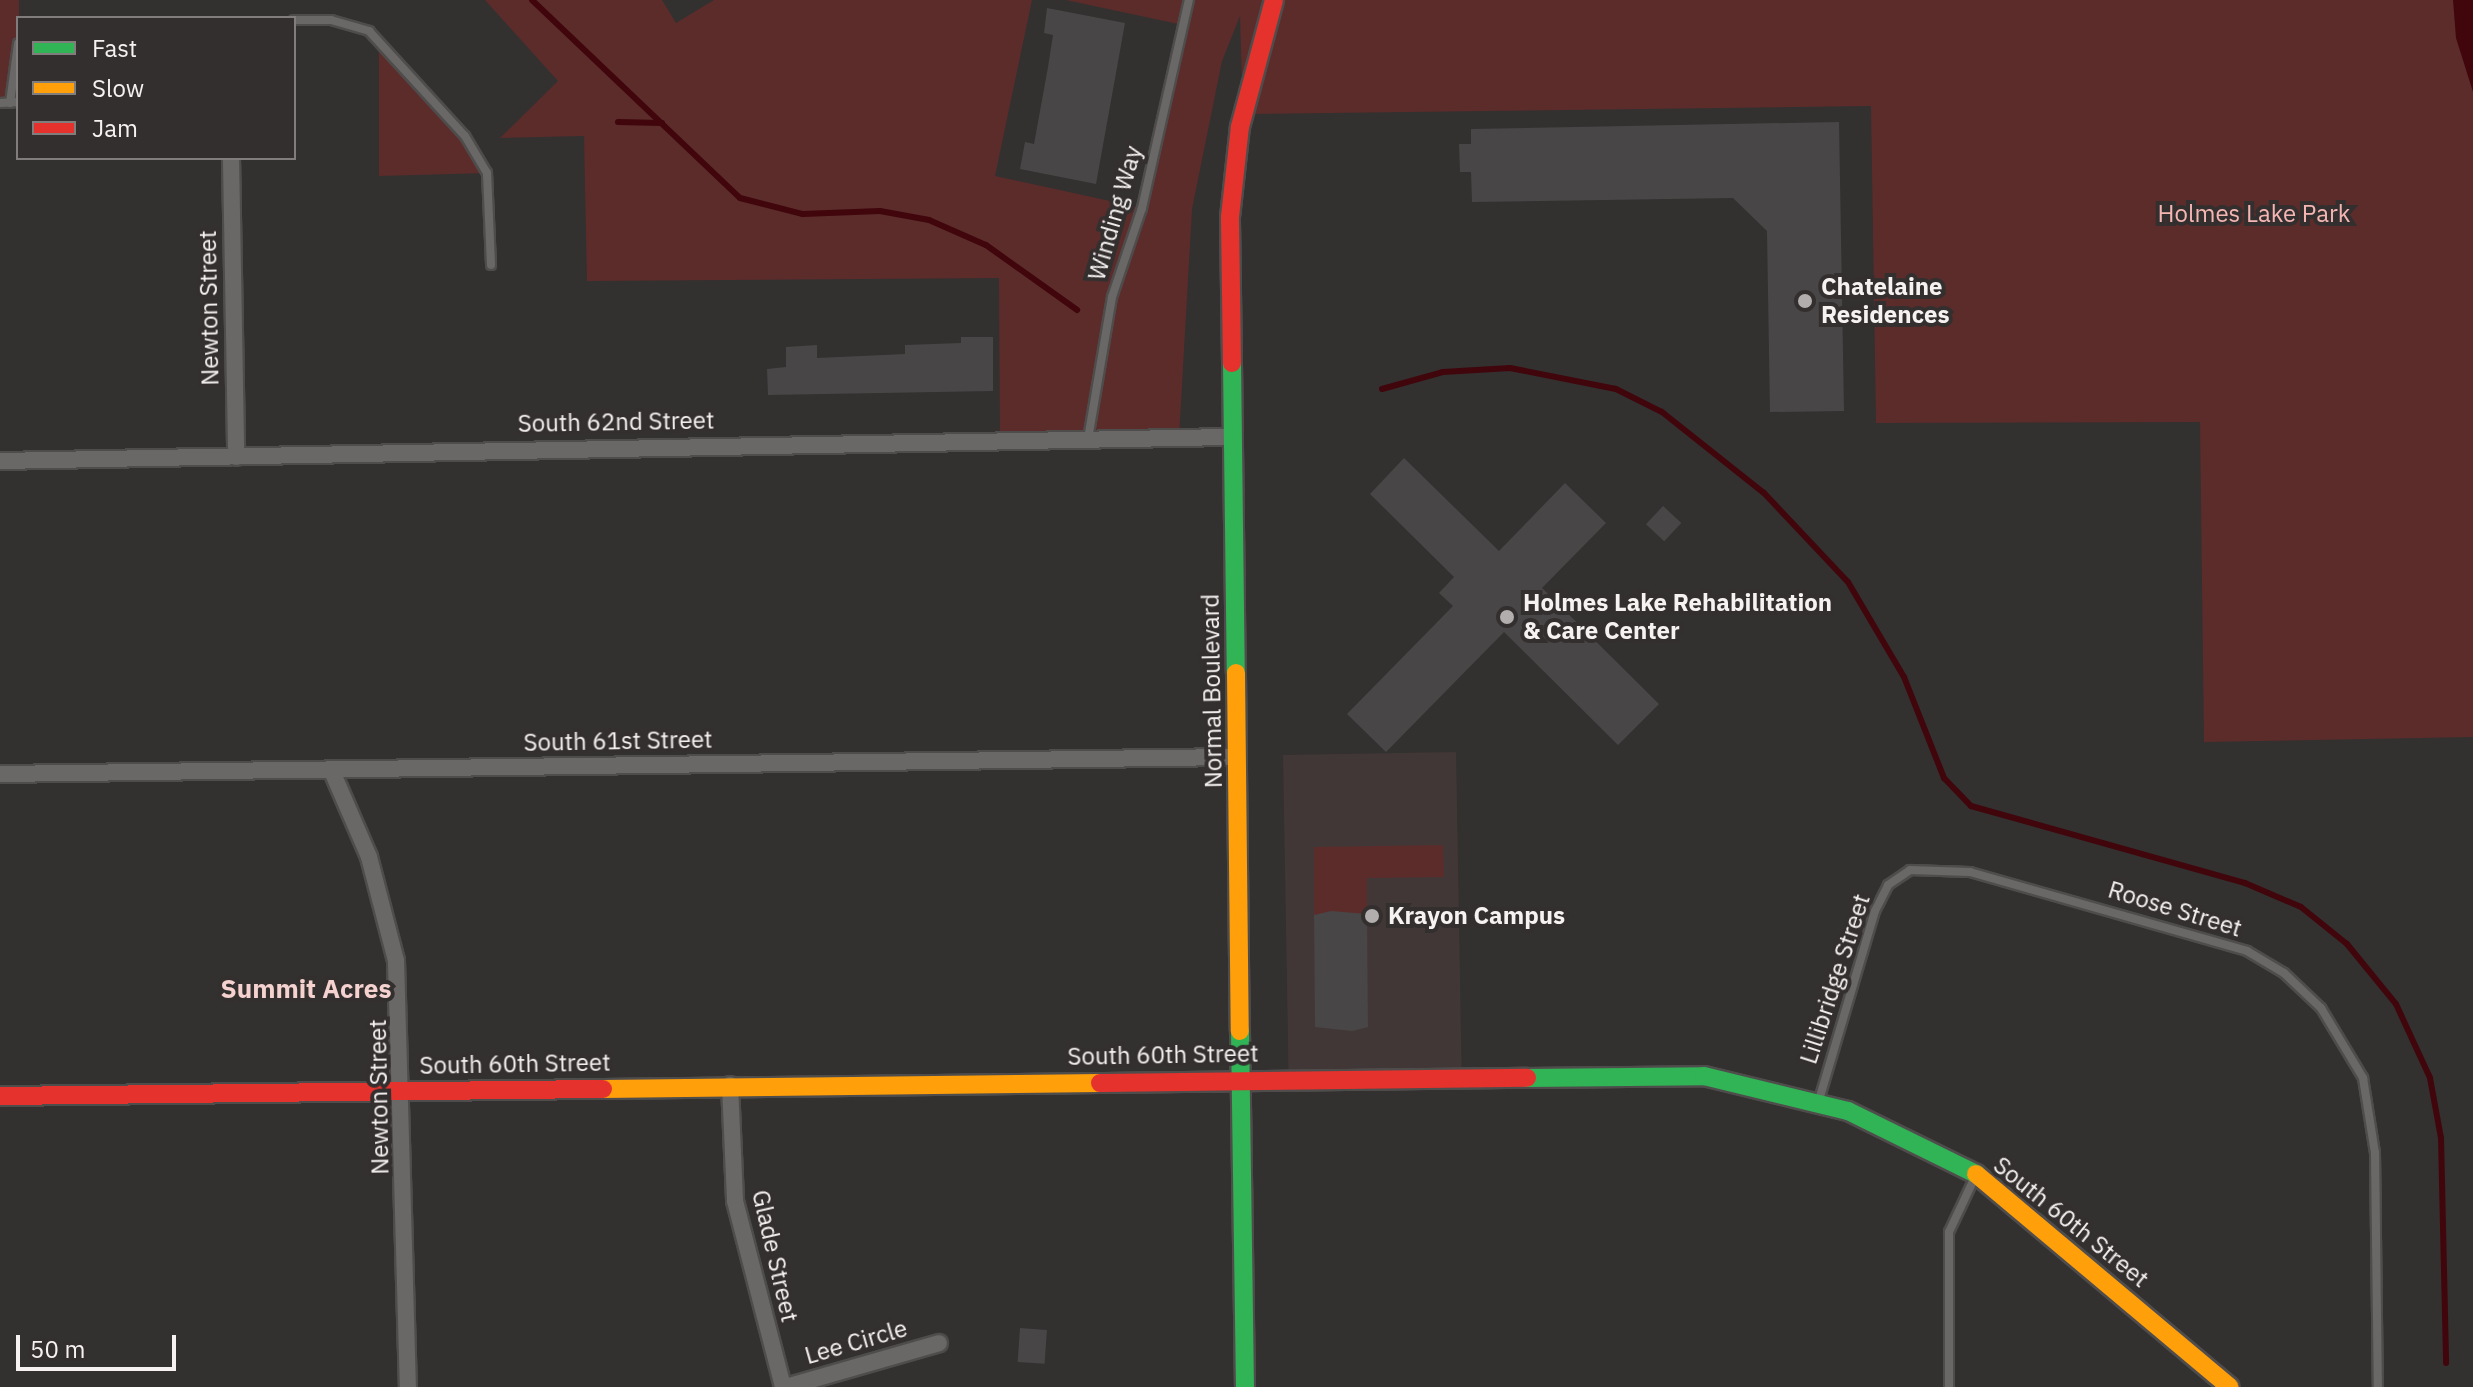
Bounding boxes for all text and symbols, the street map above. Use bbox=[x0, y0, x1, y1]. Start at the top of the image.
legend bbox=[16, 16, 296, 160]
text: Fast bbox=[92, 32, 137, 64]
text: Slow bbox=[92, 72, 144, 104]
text: Jam bbox=[92, 112, 138, 144]
street label: Winding Way bbox=[1082, 142, 1148, 284]
park label: Holmes Lake Park bbox=[2158, 200, 2350, 228]
street label: Newton Street bbox=[193, 230, 225, 386]
place label: Chatelaine Residences bbox=[1821, 273, 1950, 329]
marker: Chatelaine Residences bbox=[1796, 292, 1814, 310]
street label: South 62nd Street bbox=[517, 406, 715, 438]
place label: Holmes Lake Rehabilitation & Care Center bbox=[1523, 589, 1832, 645]
street label: Normal Boulevard bbox=[1196, 594, 1228, 788]
marker: Holmes Lake Rehabilitation & Care Center bbox=[1498, 608, 1516, 626]
street label: South 61st Street bbox=[523, 725, 713, 757]
street label: Roose Street bbox=[2105, 875, 2245, 943]
street label: Lillibridge Street bbox=[1794, 890, 1876, 1068]
place label: Krayon Campus bbox=[1388, 902, 1565, 930]
marker: Krayon Campus bbox=[1363, 907, 1381, 925]
district label: Summit Acres bbox=[220, 973, 392, 1005]
street label: Newton Street bbox=[363, 1019, 395, 1175]
street label: South 60th Street bbox=[1067, 1039, 1259, 1071]
street label: South 60th Street bbox=[419, 1048, 611, 1080]
street label: South 60th Street bbox=[1988, 1151, 2154, 1293]
street label: Glade Street bbox=[746, 1187, 804, 1325]
street label: Lee Circle bbox=[801, 1314, 911, 1370]
scale bar bbox=[20, 1319, 180, 1369]
text: 50 m bbox=[30, 1333, 85, 1365]

